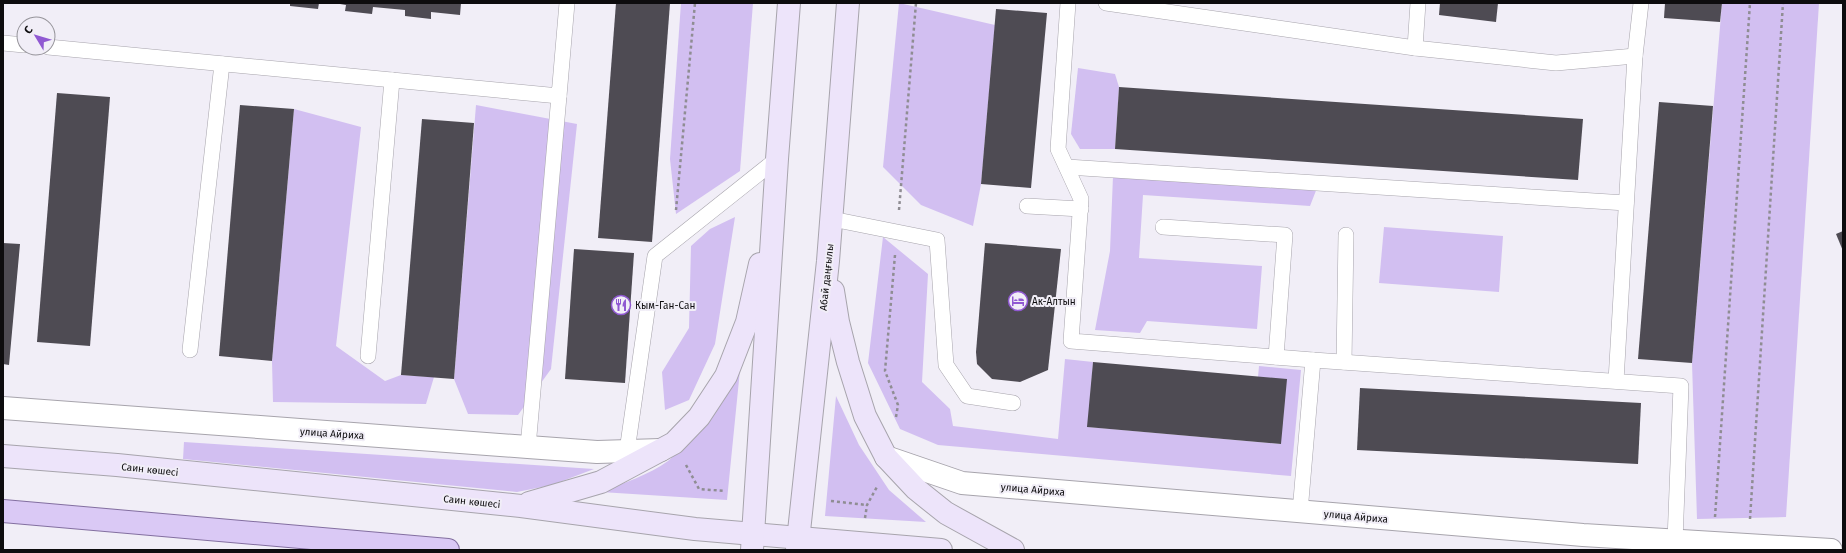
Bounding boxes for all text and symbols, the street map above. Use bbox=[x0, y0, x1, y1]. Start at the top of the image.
north arrow bbox=[16, 16, 56, 56]
text: С bbox=[21, 23, 36, 37]
street label: Абай даңғылы bbox=[818, 243, 836, 311]
hotel icon: Ак-Алтын bbox=[1007, 290, 1029, 312]
restaurant icon: Кым-Ган-Сан bbox=[610, 294, 632, 316]
place label: Ак-Алтын bbox=[1032, 296, 1076, 308]
place label: Кым-Ган-Сан bbox=[635, 300, 695, 312]
street label: улица Айриха bbox=[299, 426, 364, 442]
street label: Саин көшесі bbox=[121, 460, 179, 479]
street label: улица Айриха bbox=[1000, 481, 1065, 499]
street label: Саин көшесі bbox=[443, 492, 501, 511]
street label: улица Айриха bbox=[1323, 508, 1388, 526]

